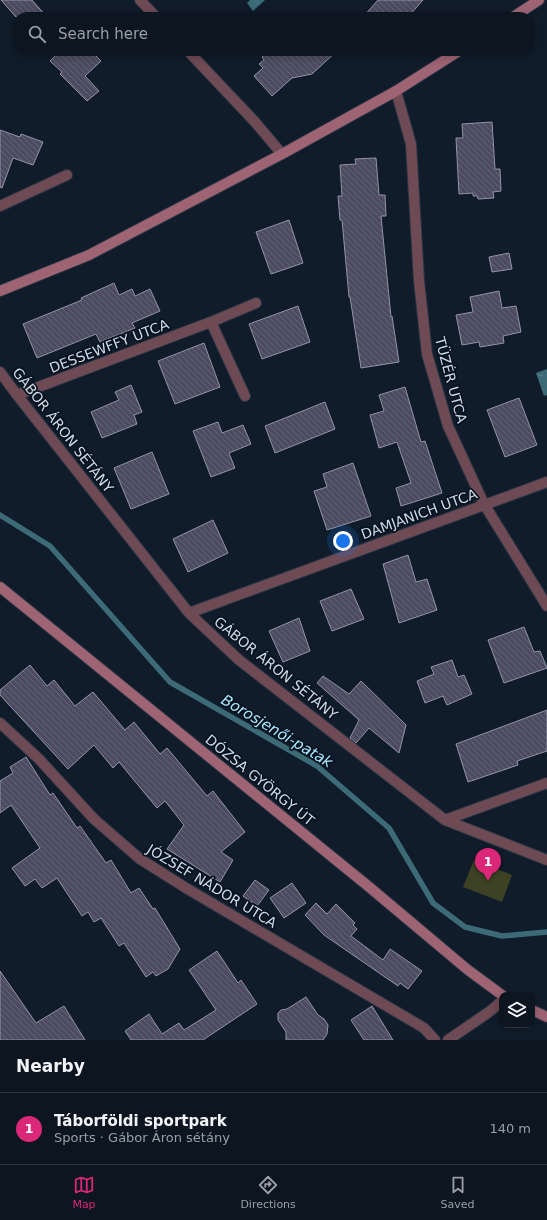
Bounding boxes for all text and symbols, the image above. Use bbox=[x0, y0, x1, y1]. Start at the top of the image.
search box bbox=[12, 12, 535, 56]
icon: search bbox=[26, 23, 48, 45]
text: Search here bbox=[58, 25, 148, 43]
street label: DESSEWFFY UTCA bbox=[47, 316, 171, 376]
street label: TÜZÉR UTCA bbox=[432, 334, 471, 425]
street label: GÁBOR ÁRON SÉTÁNY bbox=[9, 364, 117, 496]
street label: DAMJANICH UTCA bbox=[359, 485, 480, 542]
your location bbox=[333, 531, 353, 551]
street label: GÁBOR ÁRON SÉTÁNY bbox=[211, 613, 341, 723]
water label: Borosjenői-patak bbox=[218, 691, 337, 772]
street label: DÓZSA GYÖRGY ÚT bbox=[202, 730, 319, 829]
street label: JÓZSEF NÁDOR UTCA bbox=[143, 840, 281, 931]
pin: 1 bbox=[475, 848, 501, 881]
map controls bbox=[499, 992, 535, 1028]
button: layers bbox=[499, 992, 535, 1028]
text: Nearby bbox=[16, 1056, 85, 1076]
text: Táborföldi sportpark bbox=[54, 1112, 227, 1130]
text: 1 bbox=[24, 1121, 34, 1136]
text: 140 m bbox=[489, 1121, 531, 1136]
text: Sports · Gábor Áron sétány bbox=[54, 1130, 230, 1145]
tab: Map bbox=[72, 1174, 96, 1211]
tab: Directions bbox=[240, 1174, 296, 1211]
tab: Saved bbox=[441, 1174, 475, 1211]

